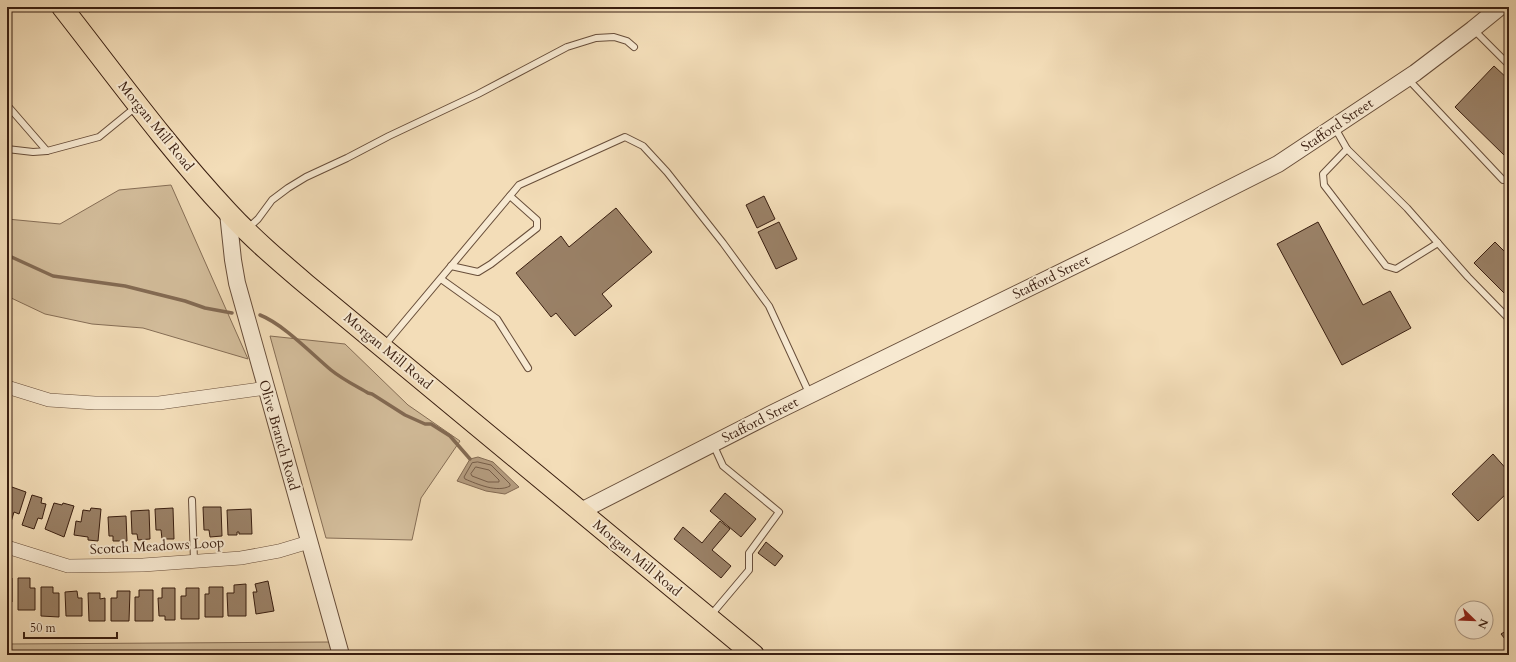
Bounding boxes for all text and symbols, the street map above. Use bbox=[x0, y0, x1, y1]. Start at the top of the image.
street label: Morgan Mill Road bbox=[114, 77, 198, 175]
street label: Stafford Street bbox=[1297, 93, 1377, 156]
street label: Stafford Street bbox=[1009, 250, 1093, 304]
street label: Morgan Mill Road bbox=[340, 308, 437, 394]
street label: Olive Branch Road bbox=[254, 378, 304, 493]
street label: Stafford Street bbox=[719, 392, 802, 447]
street label: Morgan Mill Road bbox=[589, 515, 686, 601]
street label: Scotch Meadows Loop bbox=[89, 533, 225, 559]
north arrow bbox=[1454, 600, 1494, 640]
scale bar bbox=[24, 614, 117, 640]
text: N bbox=[1474, 616, 1492, 631]
text: 50 m bbox=[30, 620, 57, 636]

